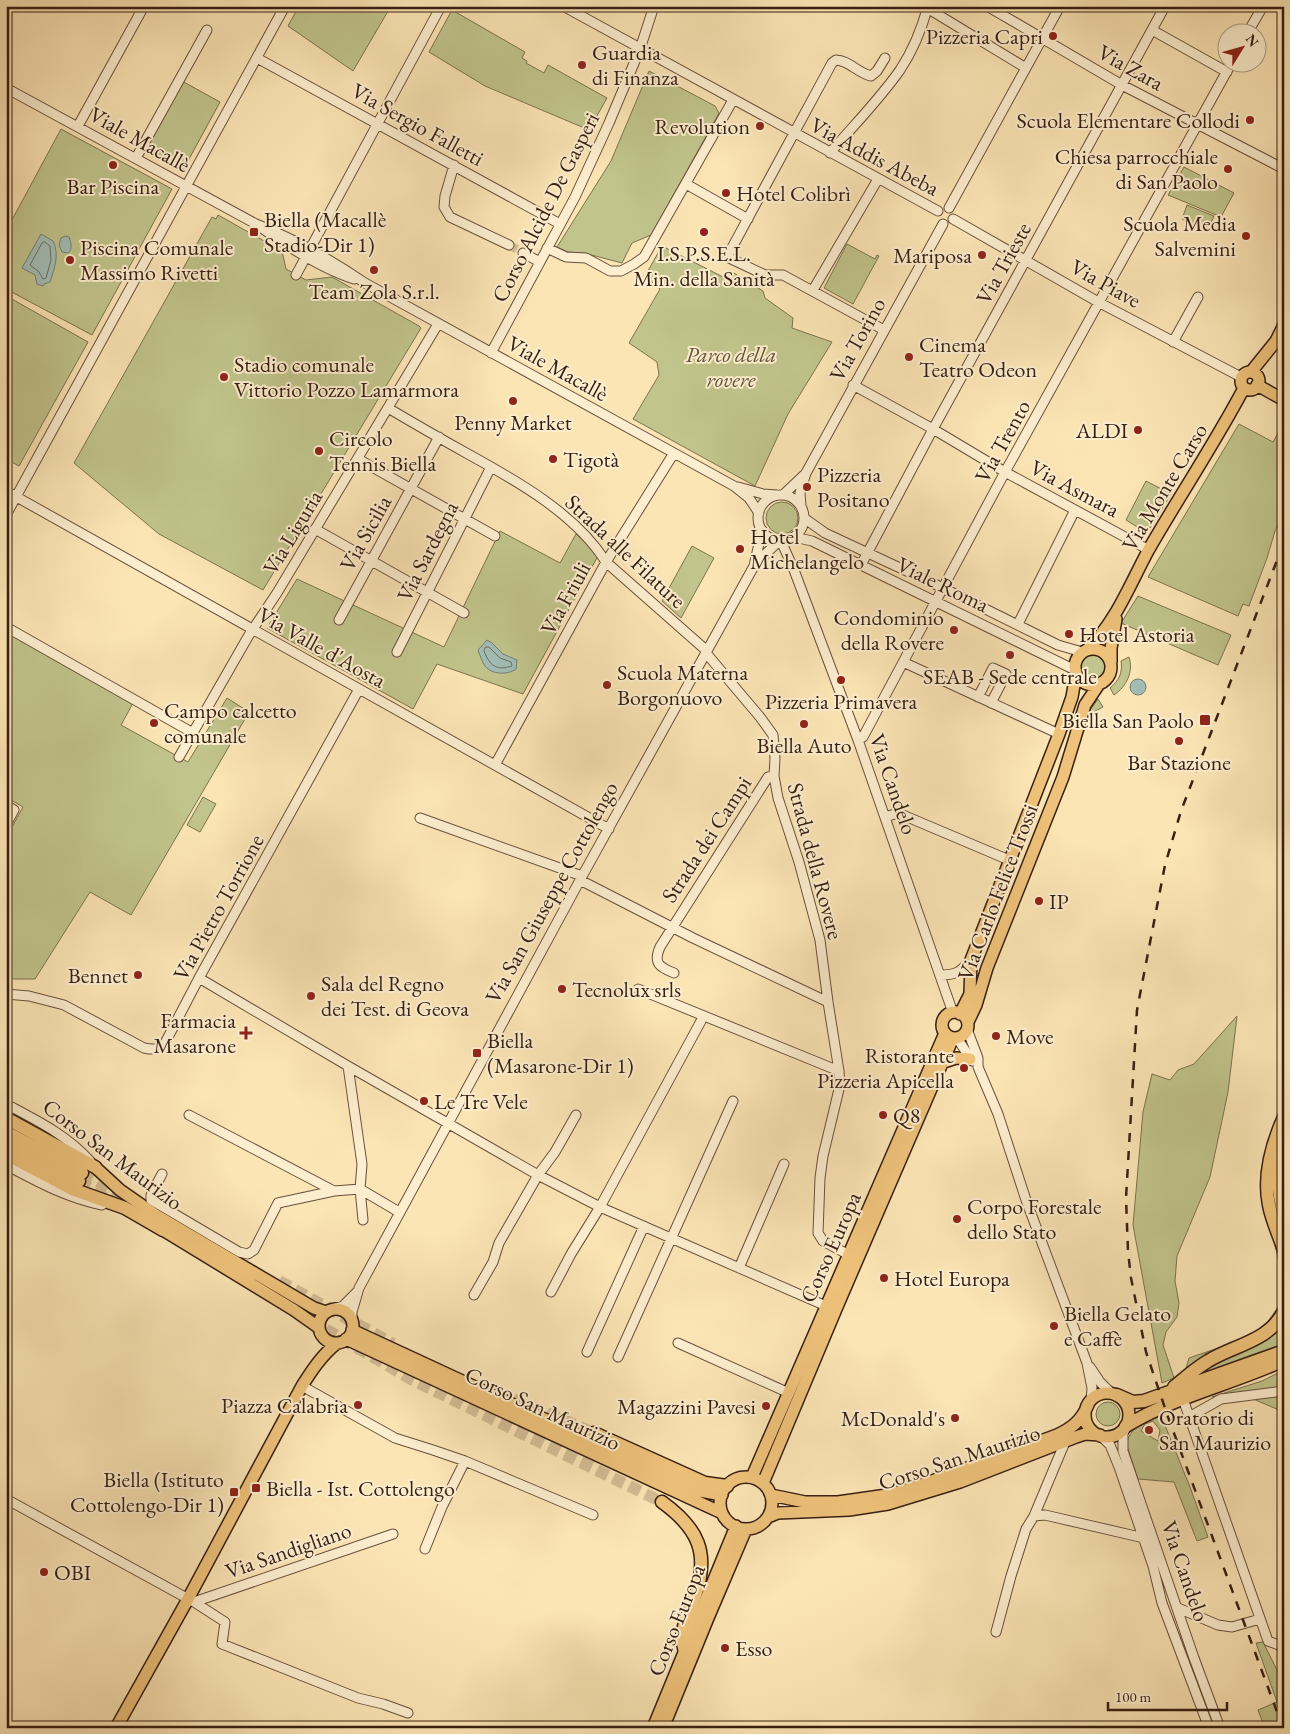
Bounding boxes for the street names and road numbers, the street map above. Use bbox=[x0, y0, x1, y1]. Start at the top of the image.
street label: Via Zara bbox=[1093, 38, 1169, 97]
street label: Via Sergio Falletti bbox=[346, 76, 489, 173]
street label: Viale Macallè bbox=[84, 100, 196, 179]
street label: Corso Alcide De Gasperi bbox=[485, 107, 606, 307]
street label: Via Addis Abeba bbox=[805, 110, 944, 203]
street label: Via Trieste bbox=[969, 217, 1038, 309]
street label: Via Piave bbox=[1065, 252, 1147, 315]
street label: Via Torino bbox=[823, 292, 892, 386]
street label: Viale Macallè bbox=[502, 329, 614, 408]
street label: Via Trento bbox=[968, 394, 1037, 488]
street label: Via Monte Carso bbox=[1115, 418, 1214, 557]
street label: Via Asmara bbox=[1025, 453, 1125, 524]
street label: Via Liguria bbox=[256, 484, 329, 580]
street label: Strada alle Filature bbox=[559, 488, 693, 615]
street label: Via Sicilia bbox=[333, 490, 398, 576]
street label: Via Sardegna bbox=[390, 496, 465, 606]
street label: Viale Roma bbox=[892, 550, 994, 619]
street label: Via Friuli bbox=[534, 557, 597, 640]
street label: Via Valle d'Aosta bbox=[253, 600, 391, 695]
street label: Via Candelo bbox=[863, 730, 924, 839]
street label: Strada dei Campi bbox=[655, 770, 758, 908]
street label: Via San Giuseppe Cottolengo bbox=[478, 776, 625, 1008]
street label: Strada della Rovere bbox=[781, 780, 850, 943]
street label: Via Carlo Felice Trossi bbox=[950, 800, 1045, 985]
street label: Via Pietro Torrione bbox=[166, 829, 271, 986]
street label: Corso San Maurizio bbox=[37, 1092, 189, 1217]
street label: Corso Europa bbox=[793, 1187, 868, 1307]
street label: Corso San Maurizio bbox=[460, 1360, 625, 1457]
street label: Corso San Maurizio bbox=[875, 1418, 1044, 1497]
street label: Via Sandigliano bbox=[221, 1515, 355, 1586]
street label: Via Candelo bbox=[1155, 1517, 1216, 1626]
street label: Corso Europa bbox=[641, 1560, 712, 1680]

